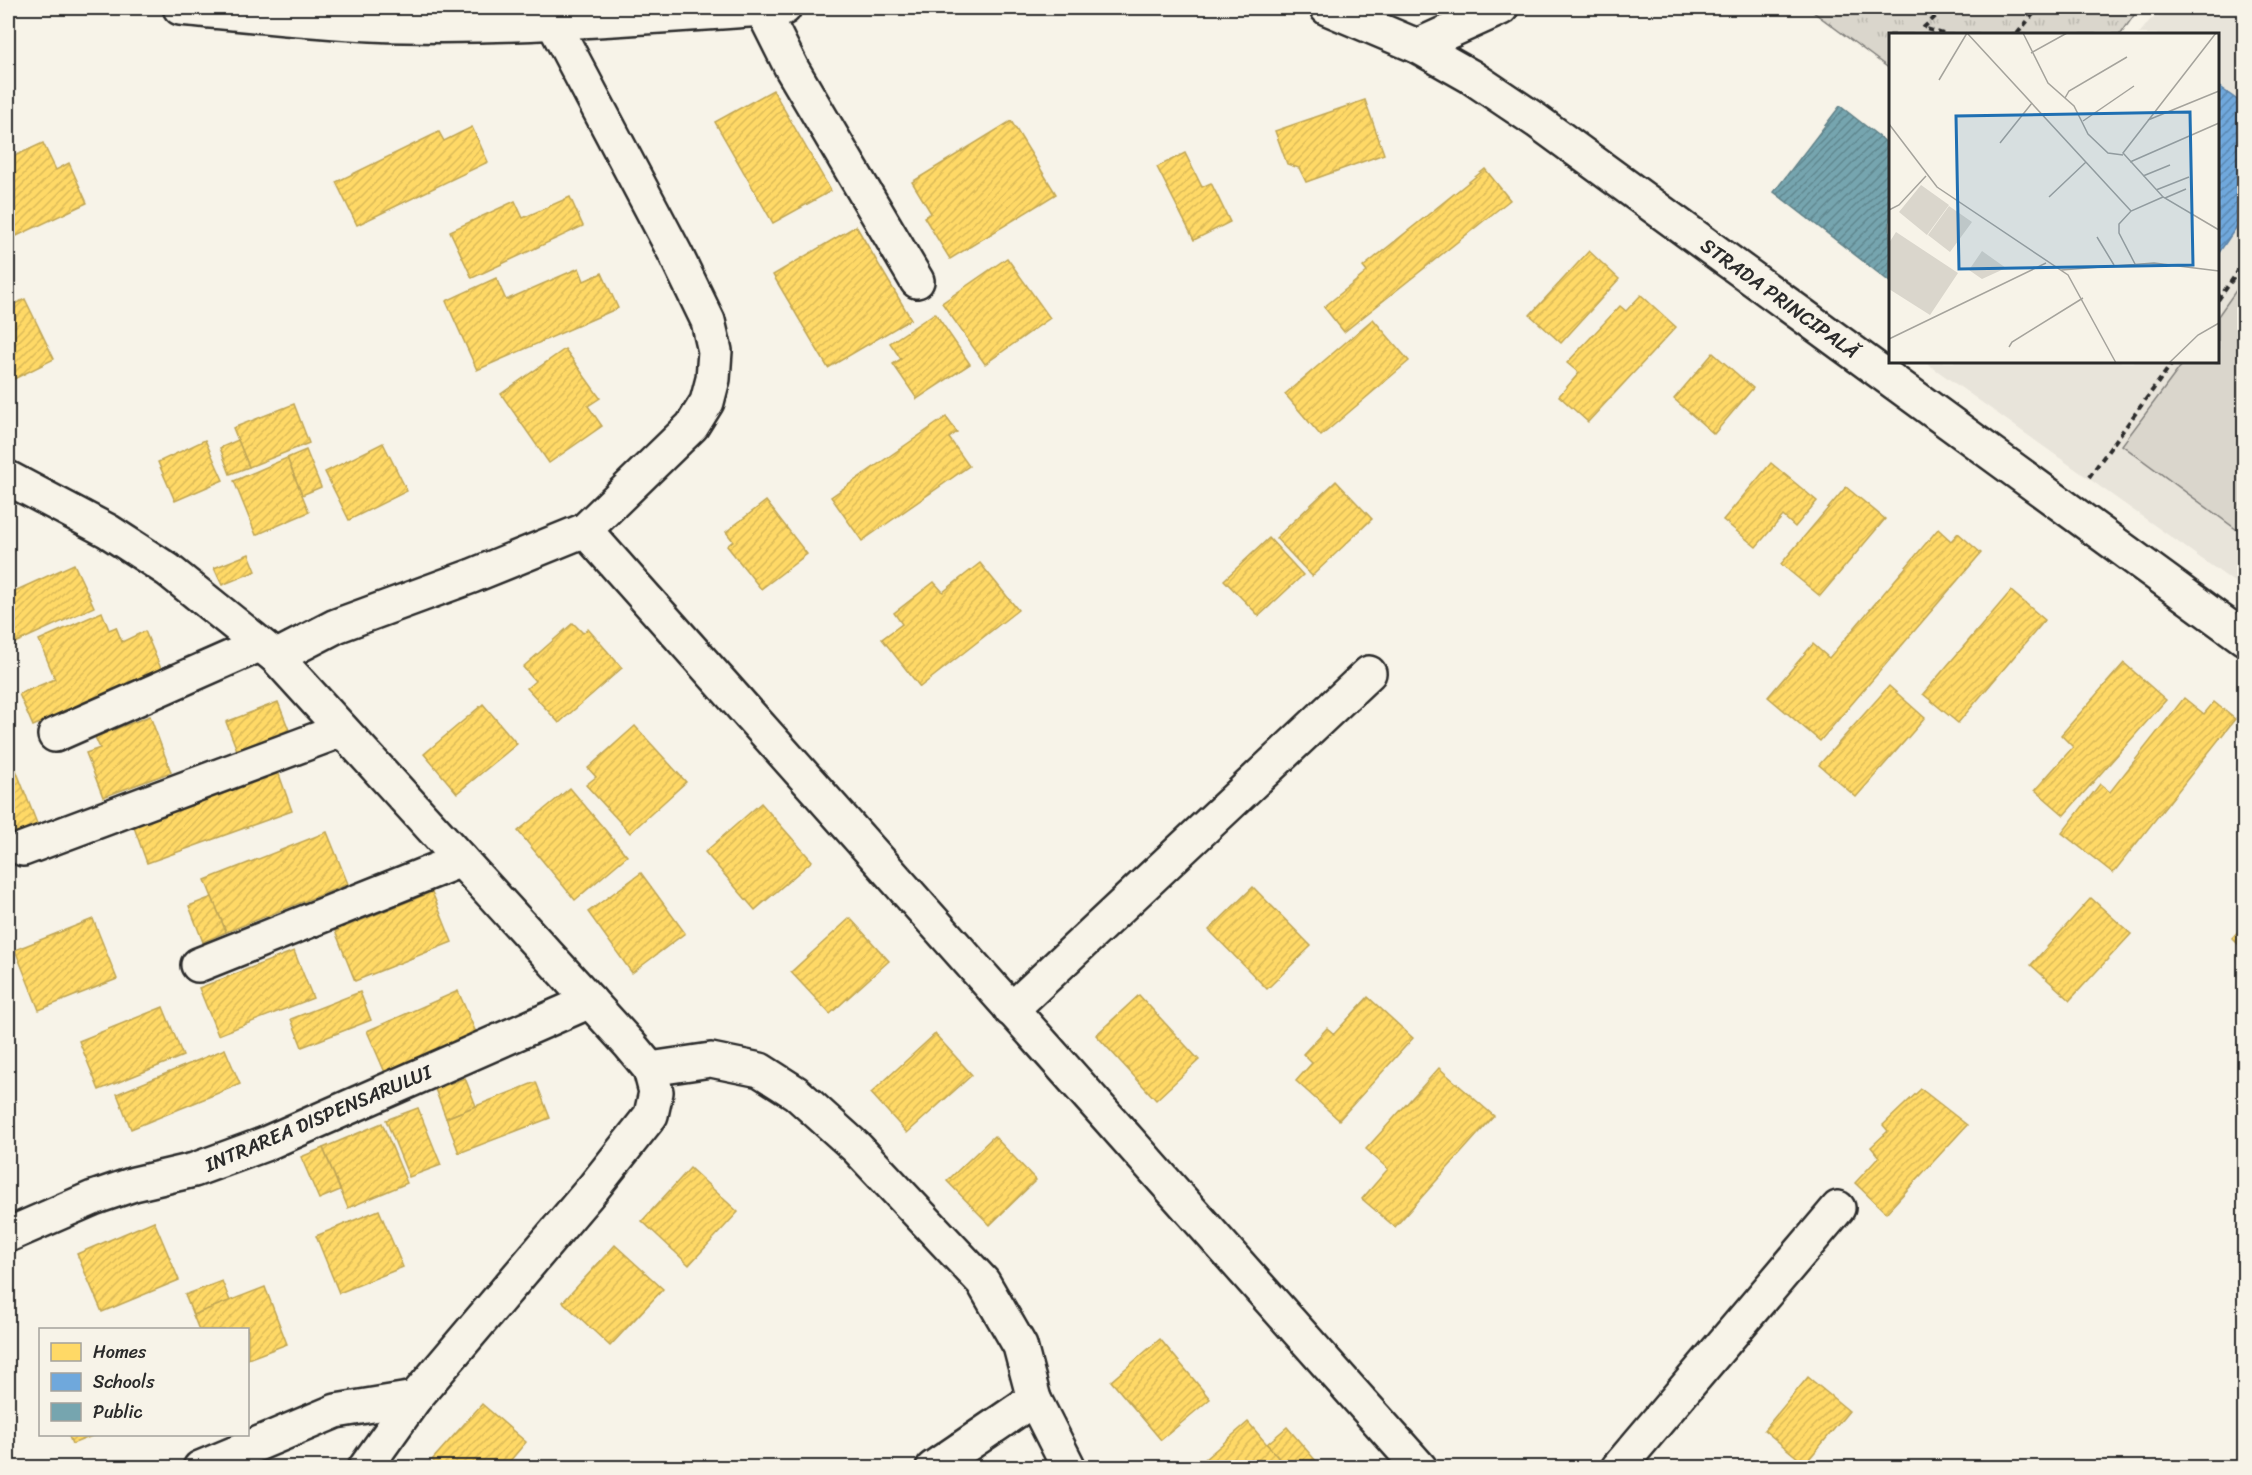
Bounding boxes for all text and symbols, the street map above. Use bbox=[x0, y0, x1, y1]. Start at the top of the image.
inset map bbox=[1889, 33, 2219, 363]
street label: STRADA PRINCIPALĂ bbox=[1693, 229, 1868, 369]
street label: INTRAREA DISPENSARULUI bbox=[198, 1054, 438, 1183]
legend bbox=[39, 1328, 249, 1436]
text: Homes bbox=[93, 1336, 147, 1368]
text: Schools bbox=[93, 1366, 155, 1398]
text: Public bbox=[93, 1396, 143, 1428]

